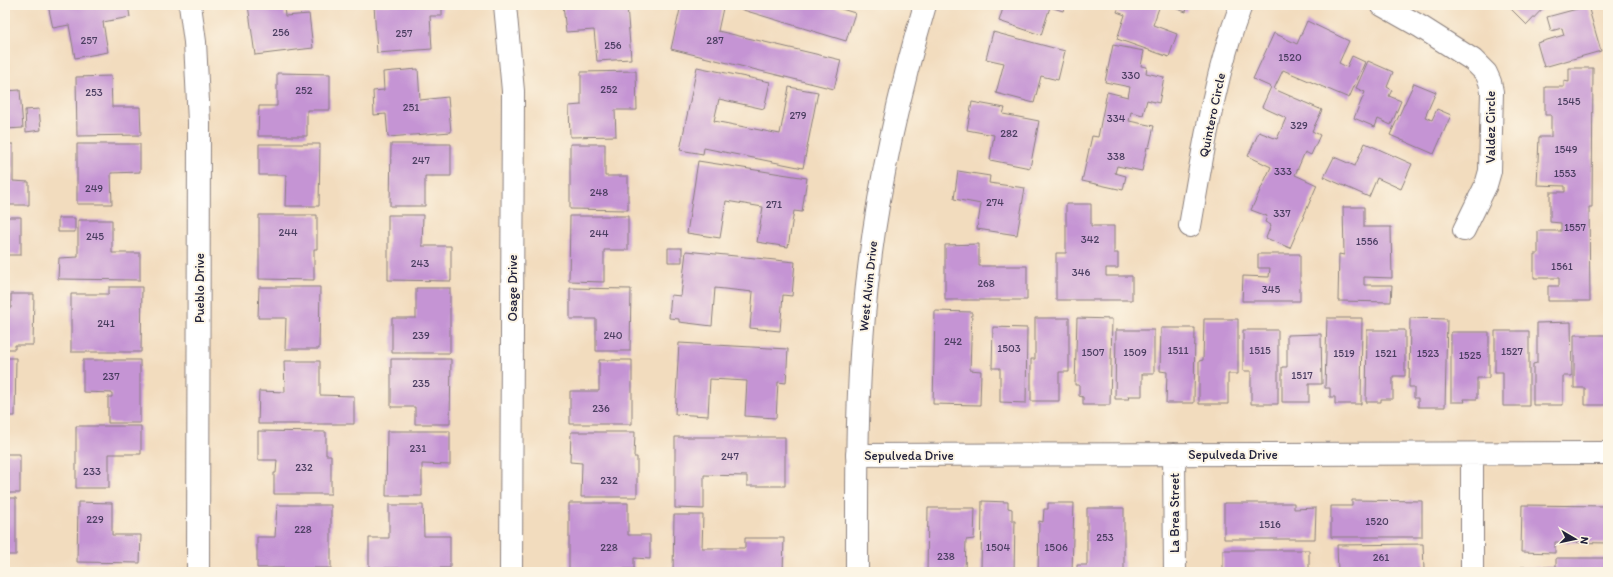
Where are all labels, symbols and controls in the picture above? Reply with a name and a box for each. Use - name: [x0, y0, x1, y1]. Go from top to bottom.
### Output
- house number: 256: [272, 26, 290, 39]
- house number: 257: [395, 27, 413, 40]
- house number: 257: [80, 34, 98, 47]
- house number: 287: [706, 34, 724, 47]
- house number: 256: [604, 39, 622, 52]
- house number: 1520: [1278, 51, 1302, 64]
- house number: 330: [1122, 69, 1141, 82]
- street label: Quintero Circle: [1196, 71, 1228, 159]
- house number: 252: [600, 83, 618, 96]
- house number: 252: [295, 84, 313, 97]
- house number: 253: [85, 86, 103, 99]
- street label: Valdez Circle: [1483, 91, 1498, 163]
- house number: 1545: [1557, 95, 1581, 108]
- house number: 251: [403, 101, 419, 114]
- house number: 279: [790, 109, 807, 122]
- house number: 334: [1107, 112, 1126, 125]
- house number: 329: [1290, 119, 1308, 132]
- house number: 282: [1000, 127, 1018, 140]
- house number: 1549: [1554, 143, 1578, 156]
- house number: 338: [1107, 150, 1125, 163]
- house number: 247: [412, 154, 430, 167]
- house number: 333: [1274, 165, 1292, 178]
- house number: 1553: [1554, 167, 1576, 180]
- house number: 249: [85, 182, 103, 195]
- house number: 248: [590, 186, 608, 199]
- house number: 274: [986, 196, 1004, 209]
- house number: 271: [766, 198, 782, 211]
- house number: 337: [1273, 207, 1291, 220]
- house number: 1557: [1564, 221, 1587, 234]
- house number: 244: [278, 226, 298, 239]
- house number: 244: [589, 227, 609, 240]
- house number: 245: [86, 230, 104, 243]
- house number: 342: [1081, 233, 1099, 246]
- house number: 1556: [1356, 235, 1378, 248]
- street label: West Alvin Drive: [856, 240, 880, 332]
- street label: Pueblo Drive: [192, 253, 207, 323]
- street label: Osage Drive: [505, 255, 520, 321]
- house number: 243: [411, 257, 429, 270]
- house number: 1561: [1551, 260, 1573, 273]
- house number: 346: [1072, 266, 1090, 279]
- house number: 268: [977, 277, 995, 290]
- house number: 345: [1262, 283, 1280, 296]
- house number: 241: [97, 317, 115, 330]
- house number: 239: [412, 329, 430, 342]
- house number: 240: [603, 329, 623, 342]
- house number: 242: [944, 335, 962, 348]
- house number: 1503: [997, 342, 1021, 355]
- house number: 1511: [1167, 344, 1189, 357]
- house number: 1515: [1249, 344, 1271, 357]
- house number: 1527: [1501, 345, 1524, 358]
- house number: 1507: [1081, 346, 1105, 359]
- house number: 1509: [1123, 346, 1147, 359]
- house number: 1519: [1333, 347, 1355, 360]
- house number: 1521: [1375, 347, 1397, 360]
- house number: 1523: [1417, 347, 1439, 360]
- house number: 1525: [1459, 349, 1481, 362]
- house number: 1517: [1291, 369, 1313, 382]
- house number: 237: [102, 370, 120, 383]
- house number: 235: [412, 377, 430, 390]
- house number: 236: [592, 402, 610, 415]
- house number: 231: [410, 442, 426, 455]
- street label: Sepulveda Drive: [1188, 447, 1278, 462]
- street label: Sepulveda Drive: [864, 448, 954, 463]
- house number: 247: [721, 450, 739, 463]
- house number: 232: [295, 461, 313, 474]
- house number: 233: [83, 465, 101, 478]
- street label: La Brea Street: [1167, 473, 1182, 553]
- house number: 232: [600, 474, 618, 487]
- house number: 229: [86, 513, 104, 526]
- house number: 1520: [1365, 515, 1389, 528]
- house number: 1516: [1259, 518, 1281, 531]
- north arrow: [1555, 519, 1595, 559]
- house number: 228: [294, 523, 312, 536]
- house number: 253: [1096, 531, 1114, 544]
- text: N: [1577, 536, 1591, 545]
- house number: 228: [600, 541, 618, 554]
- house number: 1504: [986, 541, 1011, 554]
- house number: 1506: [1044, 541, 1068, 554]
- house number: 238: [937, 550, 955, 563]
- house number: 261: [1373, 551, 1389, 564]

